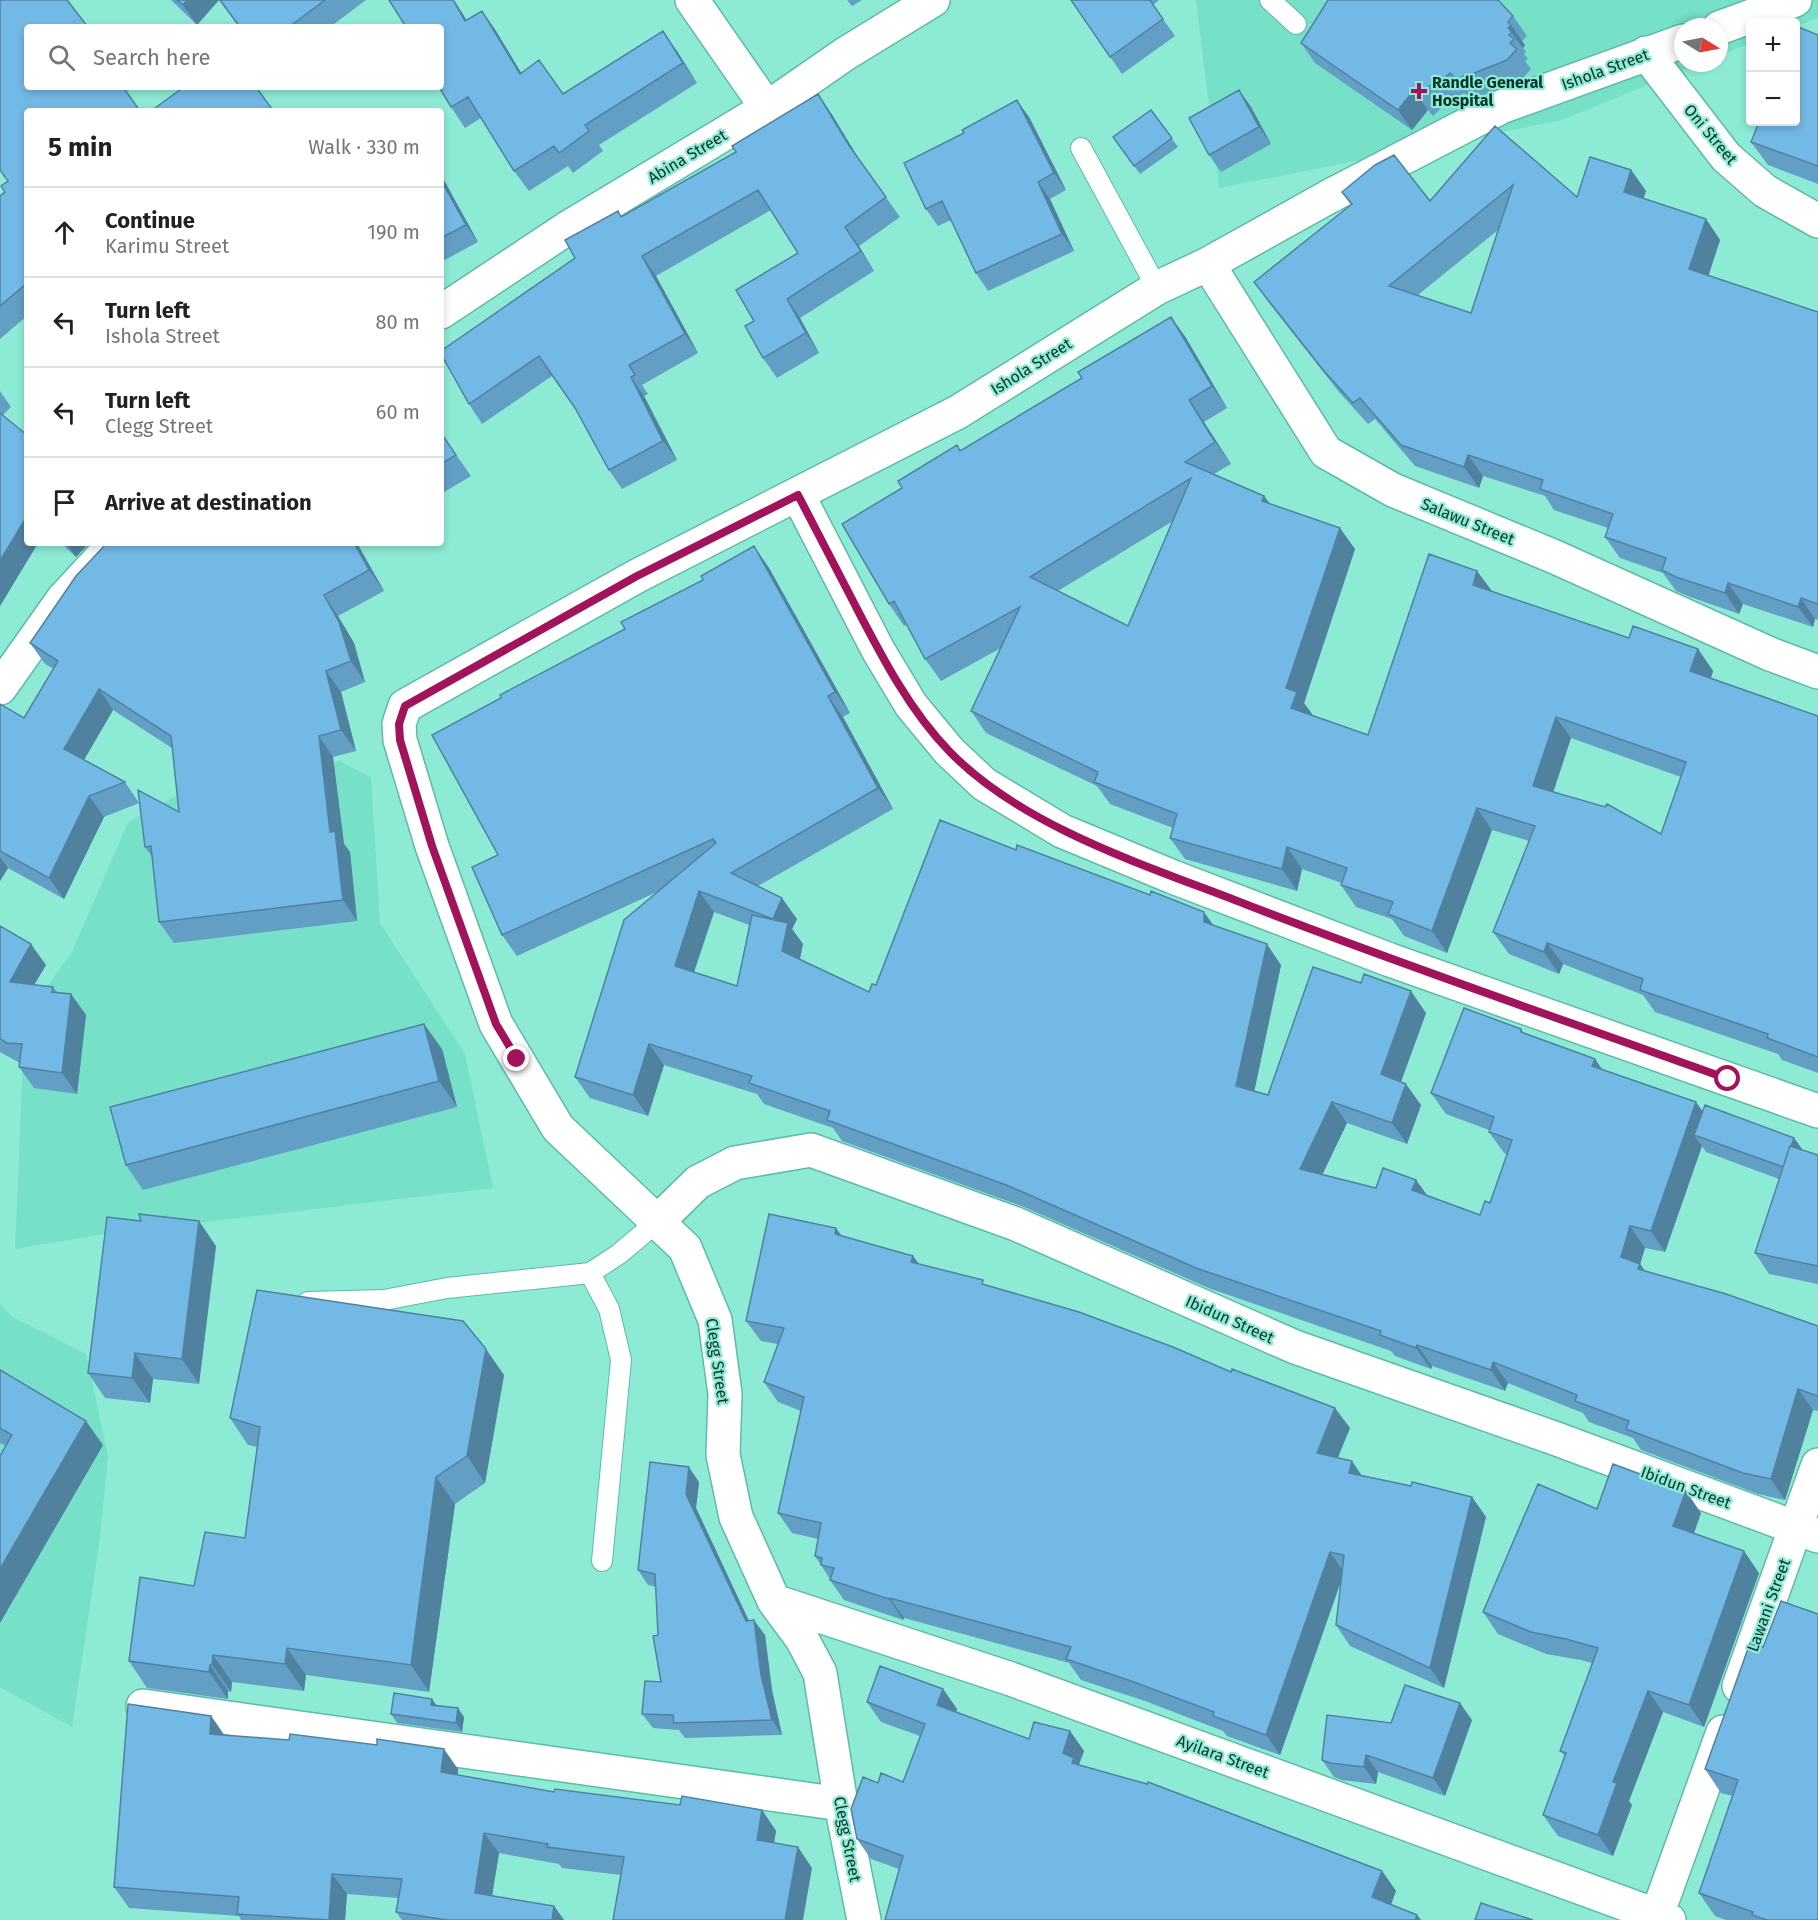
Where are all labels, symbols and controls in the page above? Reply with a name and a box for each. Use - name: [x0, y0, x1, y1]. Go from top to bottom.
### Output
- north arrow: [1674, 18, 1728, 72]
- map controls: [1746, 18, 1800, 126]
- button: +: [1746, 18, 1800, 72]
- search box: [24, 24, 444, 90]
- icon: search: [45, 41, 78, 74]
- text: Search here: [93, 44, 211, 71]
- street label: Ishola Street: [1559, 45, 1652, 94]
- button: −: [1746, 72, 1800, 126]
- place label: Randle General Hospital: [1432, 73, 1543, 110]
- marker: Randle General Hospital: [1410, 82, 1428, 100]
- street label: Oni Street: [1680, 100, 1741, 168]
- street label: Abina Street: [644, 125, 730, 187]
- text: 5 min: [48, 132, 112, 163]
- text: Walk · 330 m: [308, 135, 420, 159]
- text: Continue: [105, 207, 195, 234]
- icon: ahead: [48, 216, 81, 249]
- text: 190 m: [367, 220, 420, 244]
- text: Karimu Street: [105, 234, 229, 258]
- text: Turn left: [105, 297, 190, 324]
- icon: left: [48, 306, 81, 339]
- text: 80 m: [375, 310, 420, 334]
- text: Ishola Street: [105, 324, 220, 348]
- street label: Ishola Street: [987, 334, 1075, 399]
- text: Turn left: [105, 387, 190, 414]
- icon: left: [48, 396, 81, 429]
- text: 60 m: [376, 400, 420, 424]
- text: Clegg Street: [105, 414, 213, 438]
- icon: arrive: [48, 486, 81, 519]
- text: Arrive at destination: [105, 489, 312, 516]
- street label: Salawu Street: [1418, 494, 1517, 549]
- route end: [503, 1045, 529, 1071]
- route start: [1714, 1065, 1740, 1091]
- street label: Ibidun Street: [1183, 1292, 1277, 1347]
- street label: Clegg Street: [702, 1317, 733, 1405]
- street label: Ibidun Street: [1638, 1462, 1734, 1513]
- street label: Lawani Street: [1743, 1556, 1794, 1654]
- street label: Ayilara Street: [1174, 1731, 1272, 1782]
- street label: Clegg Street: [830, 1795, 865, 1884]

